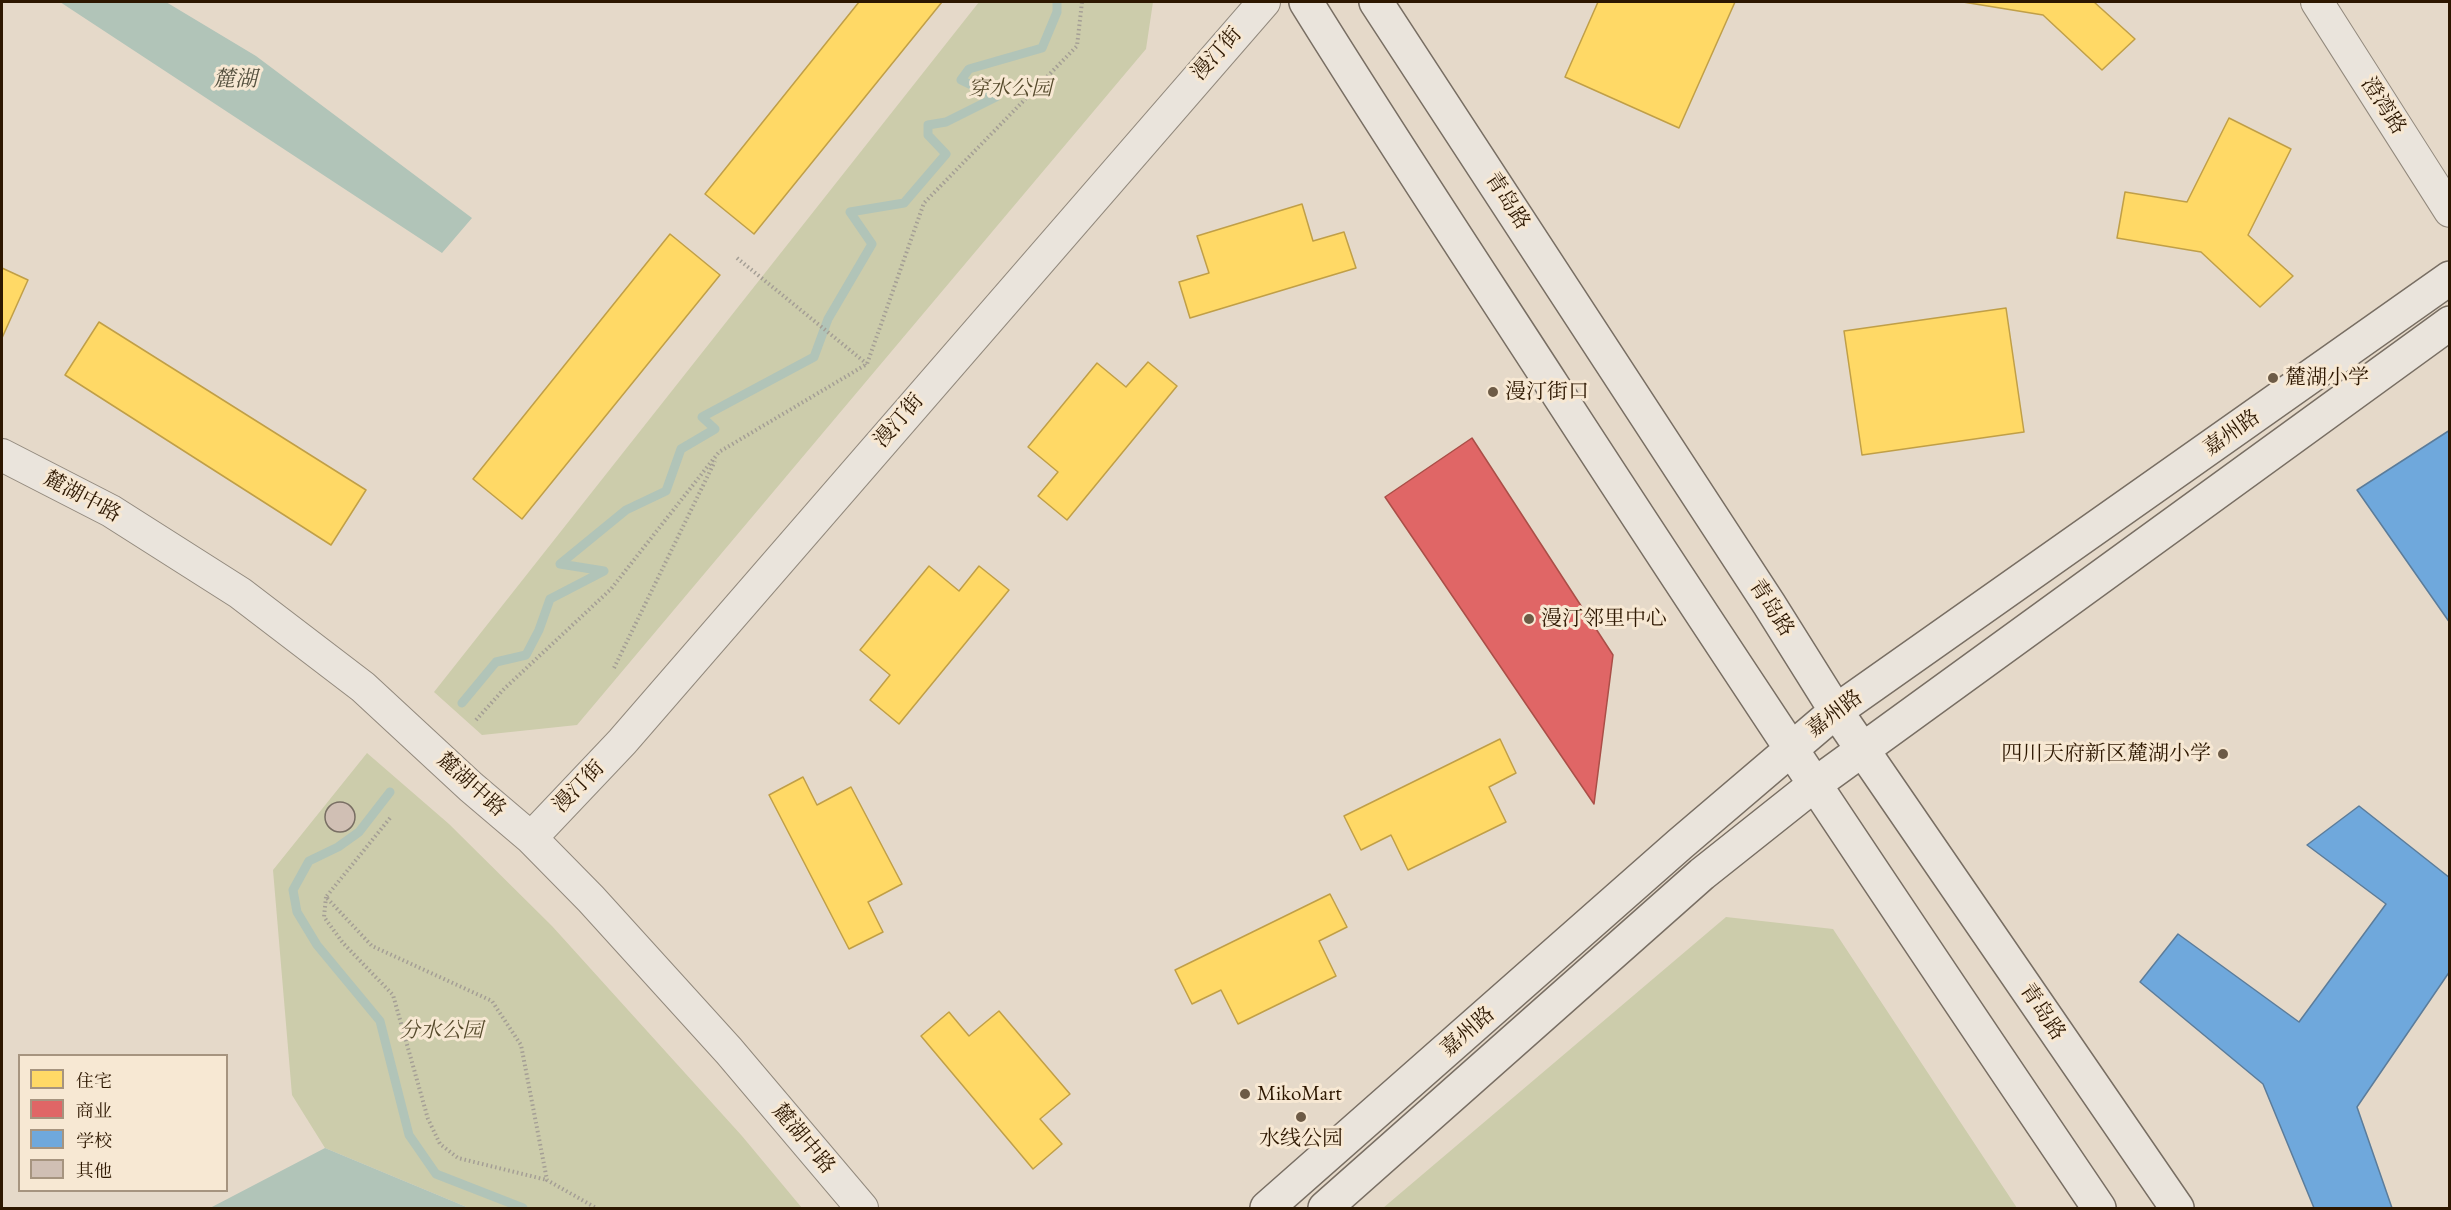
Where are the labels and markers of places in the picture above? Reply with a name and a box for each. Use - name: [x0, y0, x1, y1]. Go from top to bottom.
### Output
- place label: 麓湖小学: [2285, 365, 2369, 391]
- marker: 麓湖小学: [2266, 371, 2280, 385]
- place label: 漫汀街口: [1505, 379, 1589, 405]
- marker: 漫汀街口: [1486, 385, 1500, 399]
- place label: 漫汀邻里中心: [1541, 606, 1667, 632]
- marker: 漫汀邻里中心: [1522, 612, 1536, 626]
- place label: 四川天府新区麓湖小学: [2001, 741, 2211, 767]
- marker: 四川天府新区麓湖小学: [2216, 747, 2230, 761]
- place label: MikoMart: [1257, 1081, 1342, 1107]
- marker: MikoMart: [1238, 1087, 1252, 1101]
- marker: 水线公园: [1294, 1110, 1308, 1124]
- place label: 水线公园: [1259, 1126, 1343, 1152]

